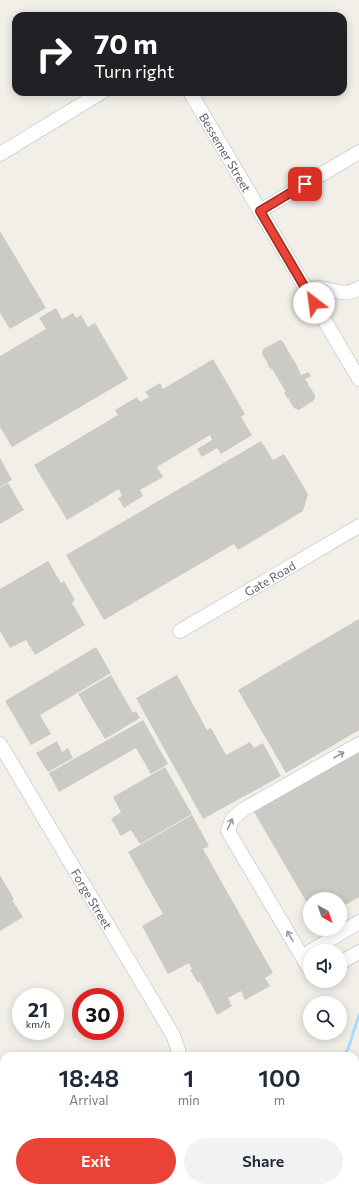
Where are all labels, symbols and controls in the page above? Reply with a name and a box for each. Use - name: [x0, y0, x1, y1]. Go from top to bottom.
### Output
- text: 70 m: [94, 26, 158, 60]
- icon: right: [28, 28, 80, 80]
- text: Turn right: [94, 60, 174, 82]
- street label: Bessemer Street: [197, 110, 254, 194]
- pin: [288, 167, 322, 201]
- icon: arrive: [294, 173, 316, 195]
- position arrow: [293, 282, 335, 324]
- street label: Gate Road: [242, 558, 298, 599]
- one-way arrow: [333, 751, 345, 759]
- one-way arrow: [227, 818, 235, 830]
- street label: Forge Street: [69, 866, 115, 931]
- north arrow: [303, 892, 347, 936]
- map controls: [303, 892, 347, 1040]
- one-way arrow: [286, 930, 294, 942]
- button: sound: [303, 944, 347, 988]
- speed limit sign: 30: [72, 988, 124, 1040]
- button: search: [303, 996, 347, 1040]
- text: 21: [28, 997, 48, 1021]
- text: km/h: [26, 1018, 50, 1030]
- text: 18:48: [58, 1063, 119, 1092]
- text: 1: [183, 1063, 194, 1092]
- text: 100: [258, 1063, 301, 1092]
- text: Arrival: [69, 1092, 109, 1108]
- text: min: [178, 1092, 200, 1108]
- text: m: [274, 1092, 285, 1108]
- button: Exit: [16, 1138, 176, 1184]
- button: Share: [184, 1138, 343, 1184]

